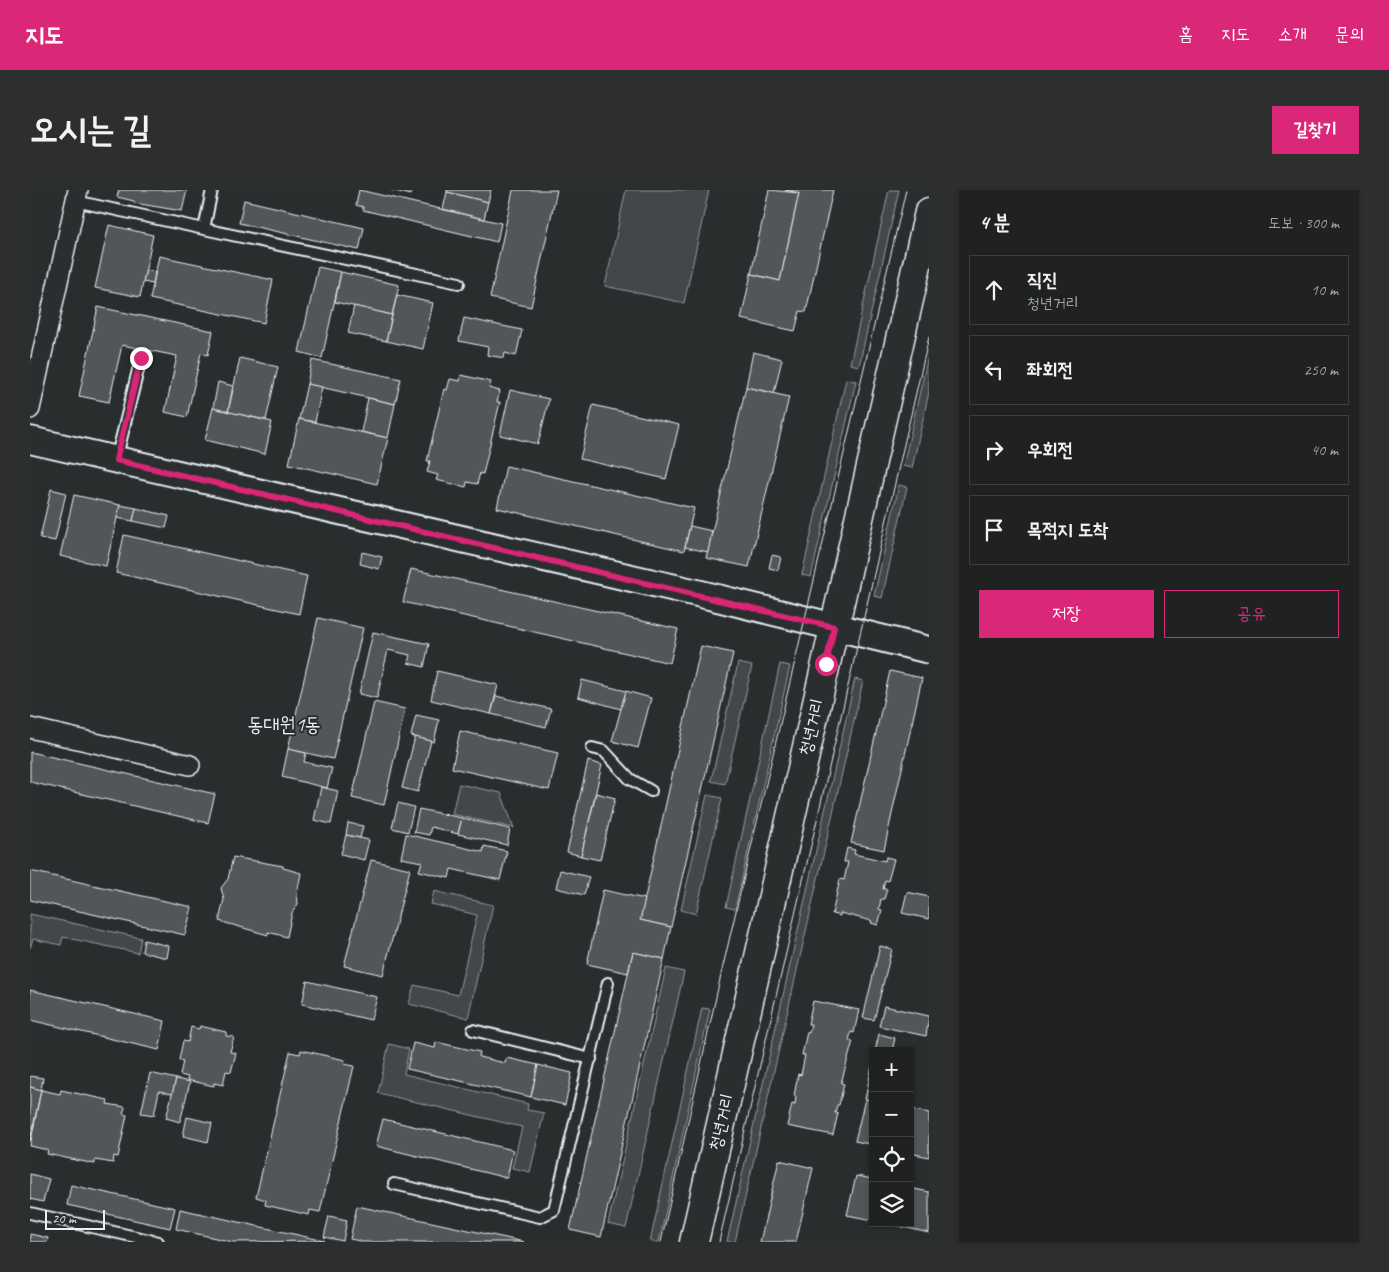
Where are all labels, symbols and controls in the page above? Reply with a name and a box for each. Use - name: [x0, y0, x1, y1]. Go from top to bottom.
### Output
- text: 지도: [25, 20, 64, 50]
- text: 홈: [1179, 23, 1193, 45]
- text: 지도: [1221, 23, 1250, 45]
- text: 소개: [1278, 23, 1307, 45]
- text: 문의: [1335, 23, 1364, 45]
- button: 길찾기: [1272, 106, 1359, 154]
- text: 오시는 길: [30, 107, 151, 152]
- text: 4 분: [979, 209, 1010, 235]
- text: 도보 · 300 m: [1268, 213, 1339, 233]
- text: 직진: [1027, 268, 1058, 292]
- icon: ahead: [980, 276, 1008, 304]
- text: 10 m: [1311, 280, 1338, 300]
- text: 청년거리: [1027, 293, 1079, 313]
- route end: [130, 347, 153, 370]
- icon: left: [980, 356, 1008, 384]
- text: 좌회전: [1027, 358, 1073, 382]
- text: 250 m: [1304, 360, 1338, 380]
- icon: right: [980, 436, 1008, 464]
- text: 우회전: [1027, 438, 1073, 462]
- text: 40 m: [1311, 440, 1338, 460]
- icon: arrive: [980, 516, 1008, 544]
- text: 목적지 도착: [1027, 518, 1108, 542]
- button: 저장: [979, 590, 1154, 638]
- button: 공유: [1164, 590, 1339, 638]
- route start: [815, 653, 838, 676]
- street label: 청년거리: [794, 696, 828, 758]
- district label: 동대원1동: [247, 712, 321, 737]
- map controls: [869, 1047, 914, 1227]
- button: +: [869, 1047, 914, 1092]
- street label: 청년거리: [704, 1091, 738, 1153]
- button: −: [869, 1092, 914, 1137]
- button: locate: [869, 1137, 914, 1182]
- button: layers: [869, 1182, 914, 1227]
- scale bar: [45, 1207, 105, 1230]
- text: 20 m: [52, 1210, 76, 1227]

